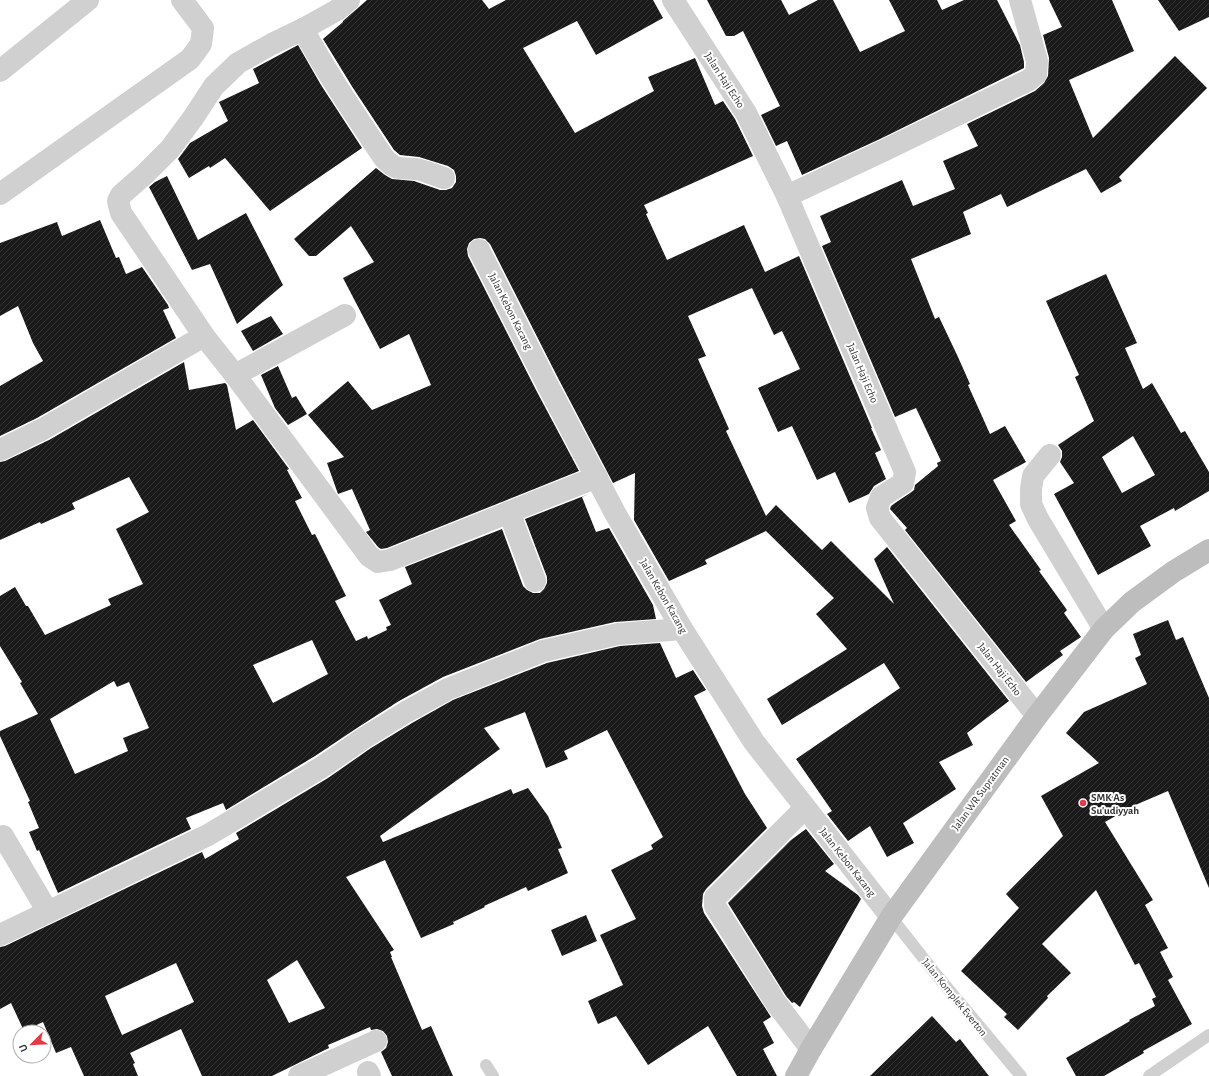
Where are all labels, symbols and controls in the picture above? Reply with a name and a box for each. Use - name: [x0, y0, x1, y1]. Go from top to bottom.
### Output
- street label: Jalan Haji Echo: [703, 51, 747, 110]
- street label: Jalan Kebon Kacang: [487, 271, 535, 352]
- street label: Jalan Haji Echo: [845, 342, 880, 405]
- street label: Jalan Kebon Kacang: [638, 557, 690, 636]
- street label: Jalan Haji Echo: [976, 641, 1024, 698]
- street label: Jalan WR Supratman: [950, 754, 1011, 833]
- place label: SMK As Su'udiyyah: [1091, 792, 1139, 816]
- marker: SMK As Su'udiyyah: [1078, 798, 1088, 808]
- street label: Jalan Kebon Kacang: [817, 826, 878, 899]
- street label: Jalan Komplek Everton: [920, 957, 989, 1038]
- north arrow: [12, 1024, 52, 1064]
- text: U: [17, 1042, 30, 1053]

